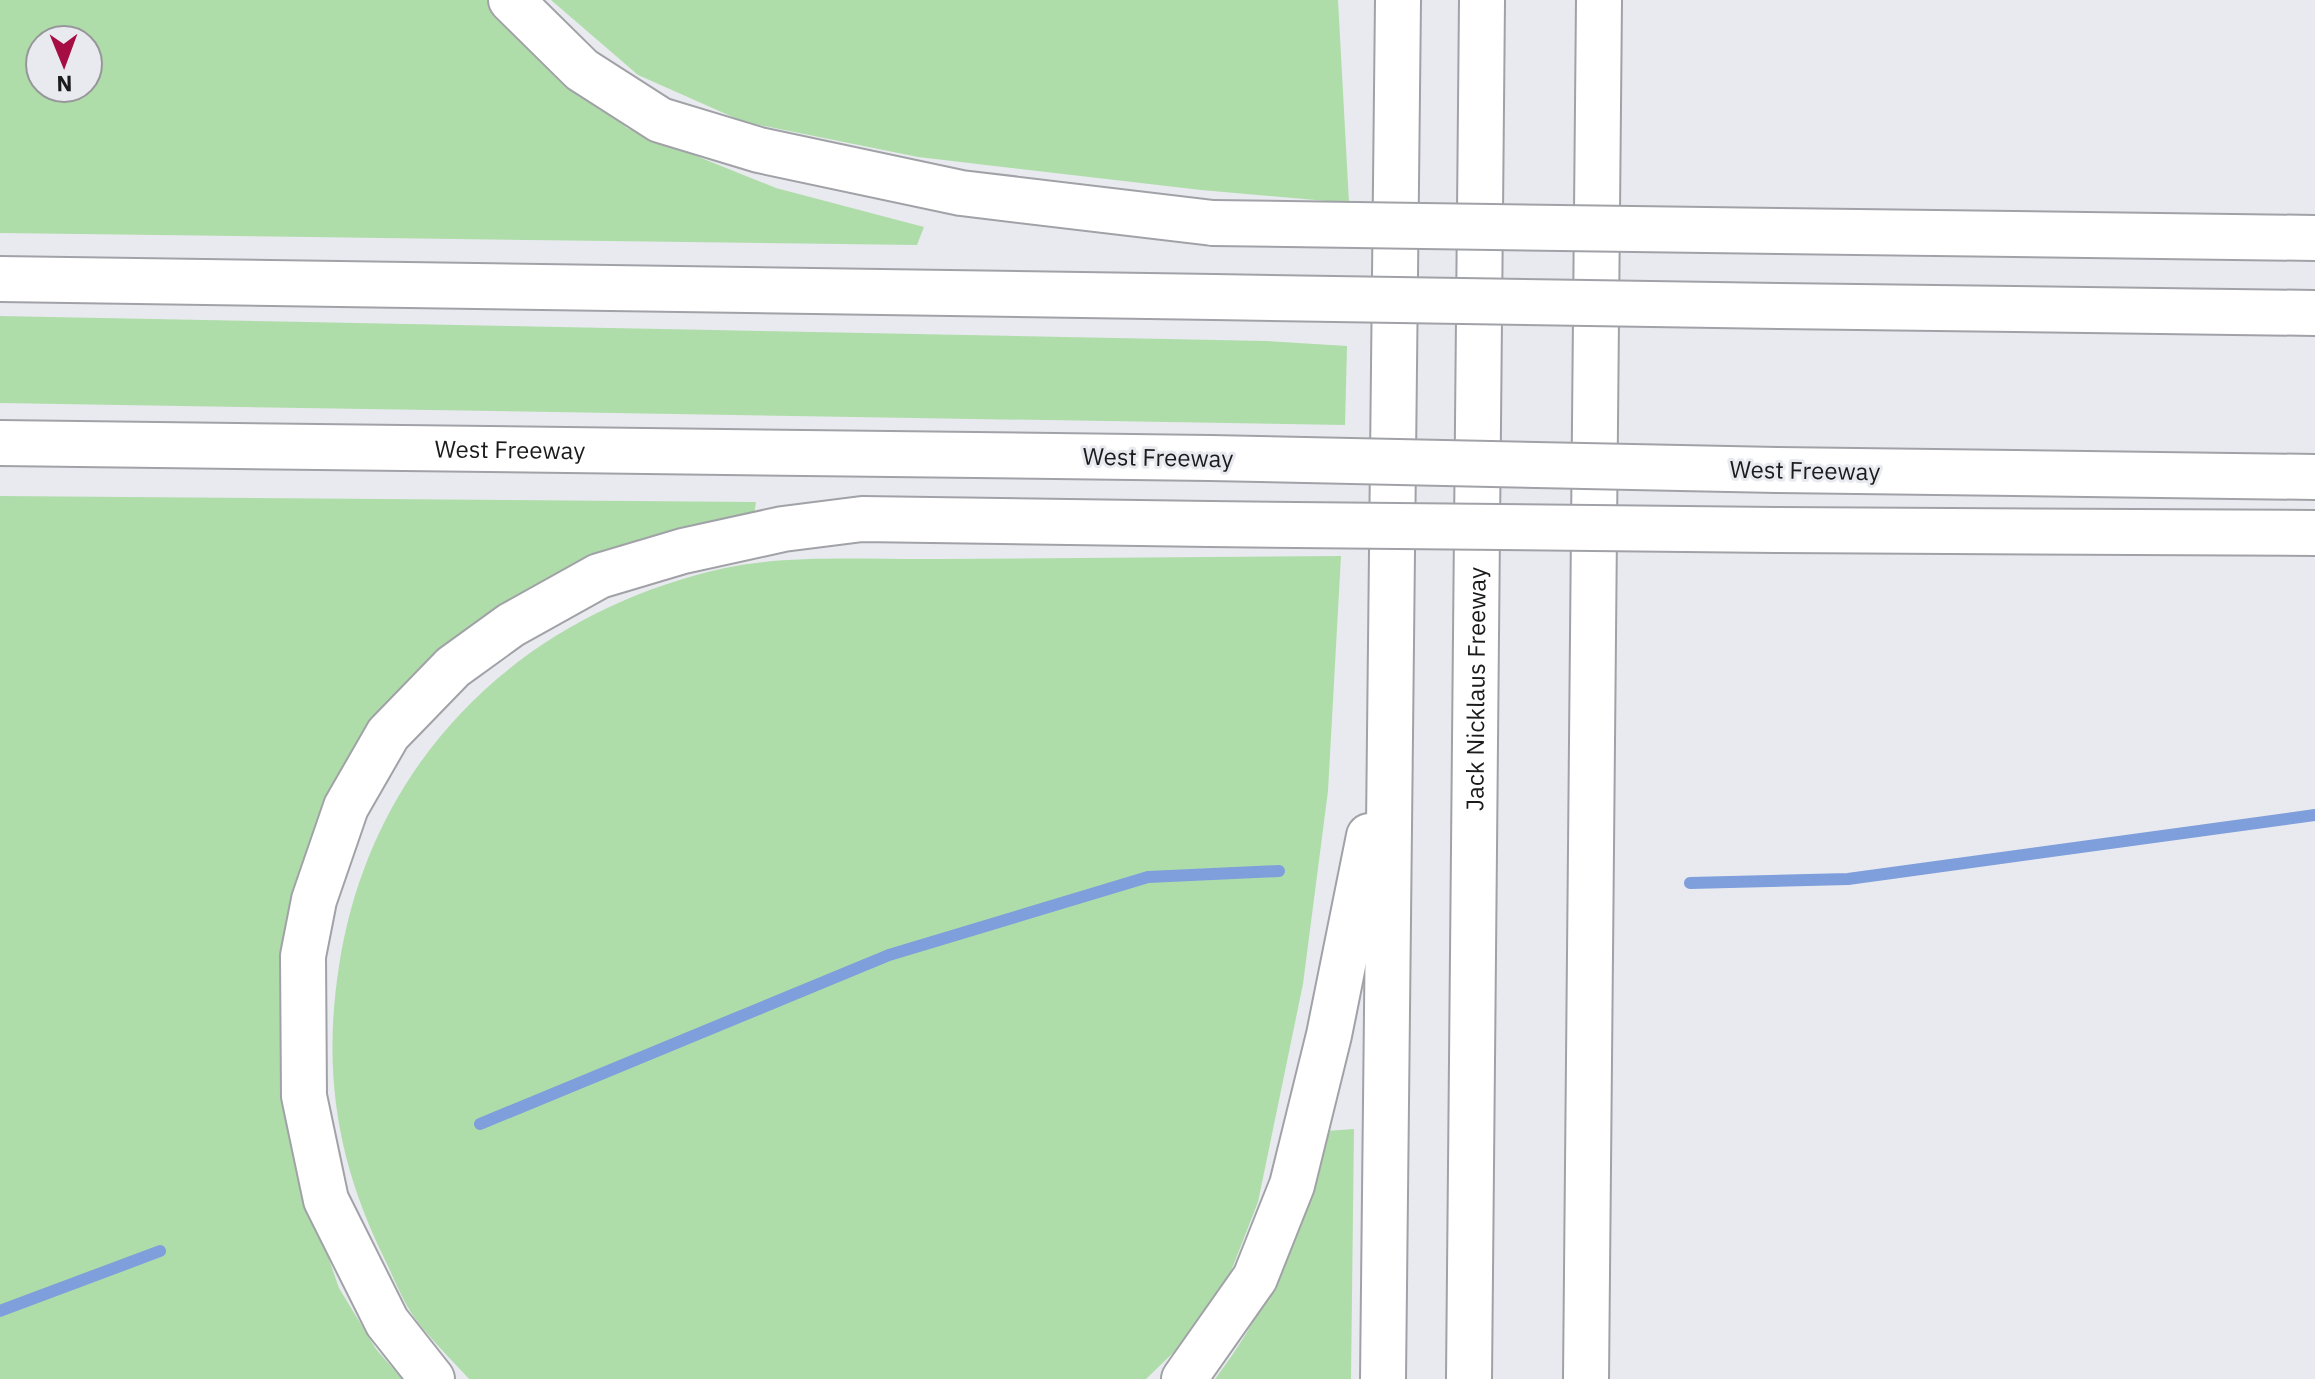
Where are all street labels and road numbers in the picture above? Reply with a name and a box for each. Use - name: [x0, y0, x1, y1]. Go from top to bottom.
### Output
- street label: West Freeway: [434, 432, 585, 466]
- street label: West Freeway: [1082, 440, 1234, 474]
- street label: West Freeway: [1729, 453, 1881, 487]
- street label: Jack Nicklaus Freeway: [1458, 567, 1493, 811]

